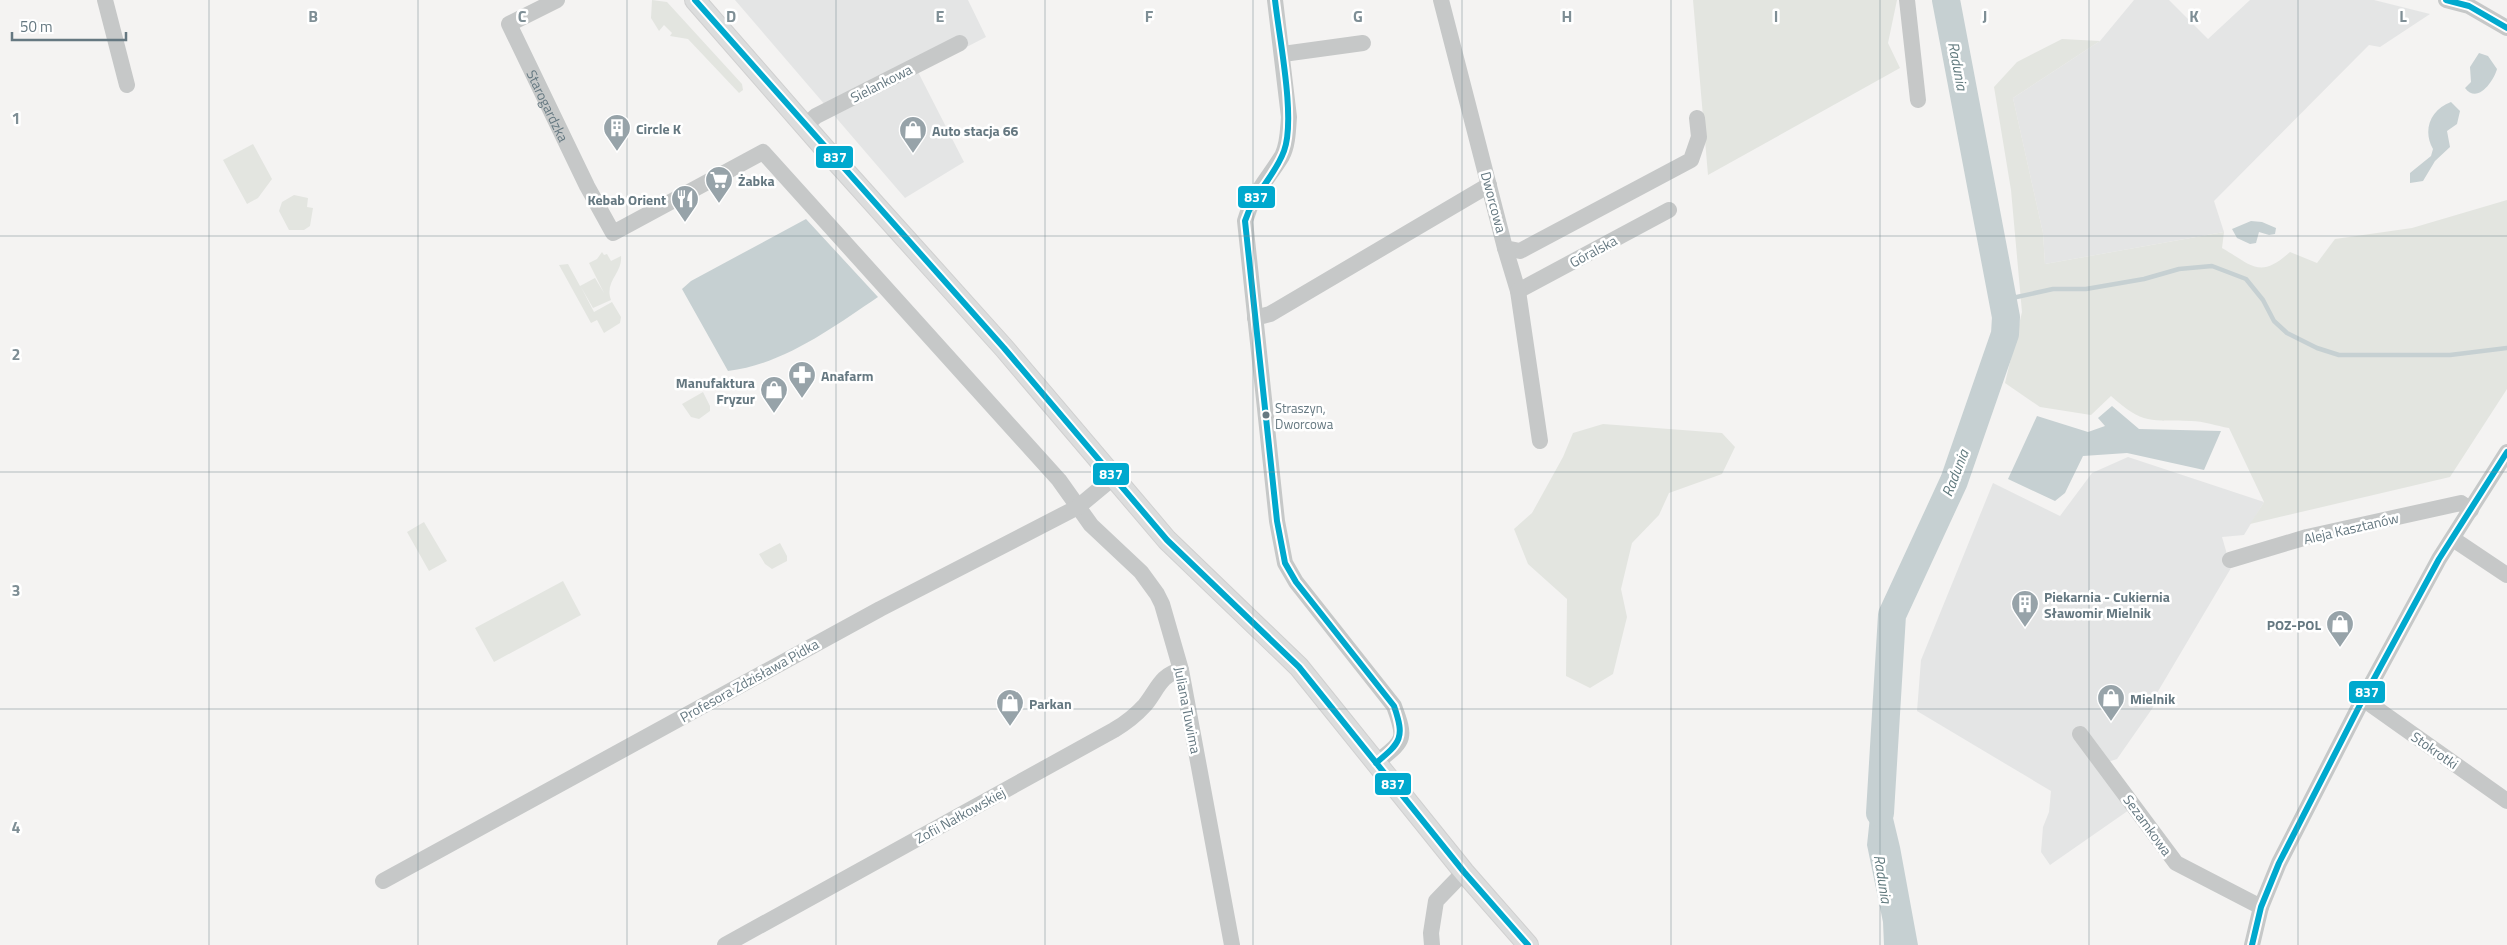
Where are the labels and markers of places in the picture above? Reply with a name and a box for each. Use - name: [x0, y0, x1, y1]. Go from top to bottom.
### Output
- building icon: Circle K: [602, 113, 632, 152]
- shop icon: Auto stacja 66: [898, 115, 928, 154]
- place label: Circle K: [636, 118, 682, 139]
- place label: Auto stacja 66: [932, 120, 1019, 141]
- supermarket icon: Żabka: [704, 165, 734, 204]
- place label: Żabka: [738, 170, 775, 191]
- restaurant icon: Kebab Orient: [670, 184, 700, 223]
- place label: Kebab Orient: [587, 189, 666, 210]
- pharmacy icon: Anafarm: [787, 360, 817, 399]
- place label: Anafarm: [821, 365, 873, 386]
- place label: Manufaktura Fryzur: [676, 372, 755, 409]
- shop icon: Manufaktura Fryzur: [759, 375, 789, 414]
- place label: Straszyn, Dworcowa: [1275, 398, 1334, 434]
- marker: Straszyn, Dworcowa: [1261, 410, 1271, 420]
- place label: Piekarnia - Cukiernia Sławomir Mielnik: [2044, 586, 2170, 623]
- building icon: Piekarnia - Cukiernia Sławomir Mielnik: [2010, 589, 2040, 628]
- shop icon: POZ-POL: [2325, 609, 2355, 648]
- place label: POZ-POL: [2267, 614, 2321, 635]
- shop icon: Mielnik: [2096, 683, 2126, 722]
- shop icon: Parkan: [995, 688, 1025, 727]
- place label: Mielnik: [2130, 688, 2176, 709]
- place label: Parkan: [1029, 693, 1072, 714]

